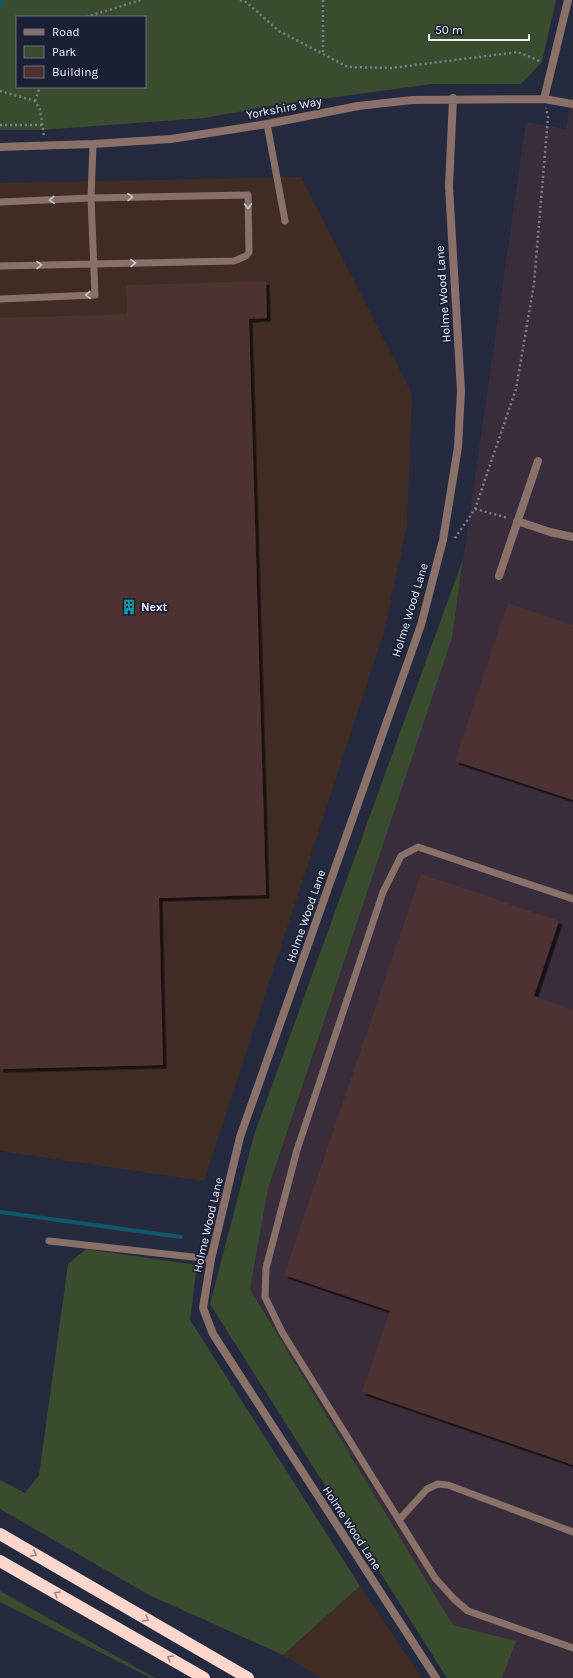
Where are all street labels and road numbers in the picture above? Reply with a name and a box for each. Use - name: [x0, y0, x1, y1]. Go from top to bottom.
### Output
- street label: Yorkshire Way: [245, 94, 323, 122]
- street label: Holme Wood Lane: [433, 245, 453, 343]
- street label: Holme Wood Lane: [389, 561, 431, 659]
- street label: Holme Wood Lane: [284, 868, 328, 964]
- street label: Holme Wood Lane: [190, 1176, 226, 1274]
- street label: Holme Wood Lane: [320, 1483, 384, 1573]

